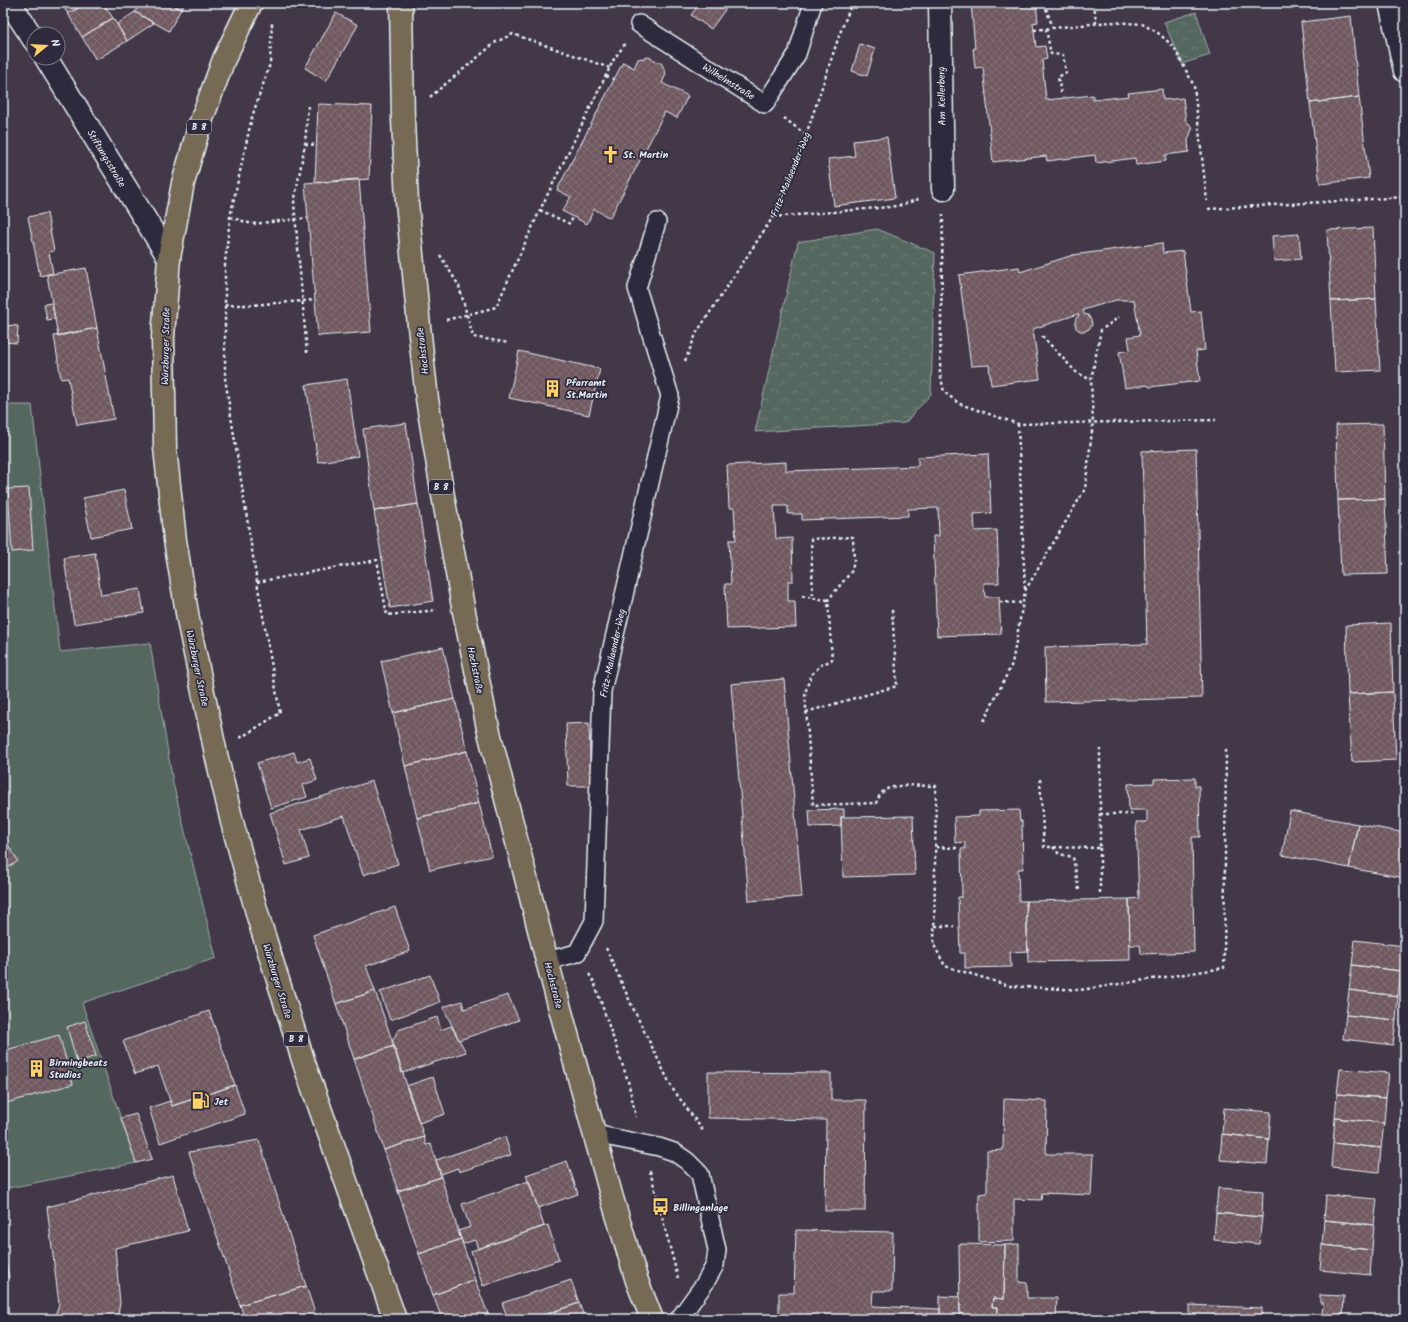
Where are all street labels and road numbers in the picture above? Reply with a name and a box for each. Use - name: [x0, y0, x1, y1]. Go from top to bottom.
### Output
- street label: Wilhelmstraße: [699, 59, 758, 105]
- street label: Am Kellerberg: [933, 66, 951, 126]
- road number: B 8: [187, 120, 211, 134]
- street label: Stiftungsstraße: [83, 127, 130, 191]
- street label: Fritz-Mailaender-Weg: [767, 129, 815, 219]
- street label: Würzburger Straße: [157, 306, 175, 385]
- street label: Hochstraße: [412, 326, 434, 375]
- road number: B 8: [429, 480, 453, 494]
- street label: Fritz-Mailaender-Weg: [596, 607, 630, 699]
- street label: Würzburger Straße: [181, 628, 213, 708]
- street label: Hochstraße: [462, 645, 488, 696]
- street label: Würzburger Straße: [258, 942, 296, 1021]
- street label: Hochstraße: [539, 960, 567, 1011]
- road number: B 8: [284, 1032, 308, 1046]

